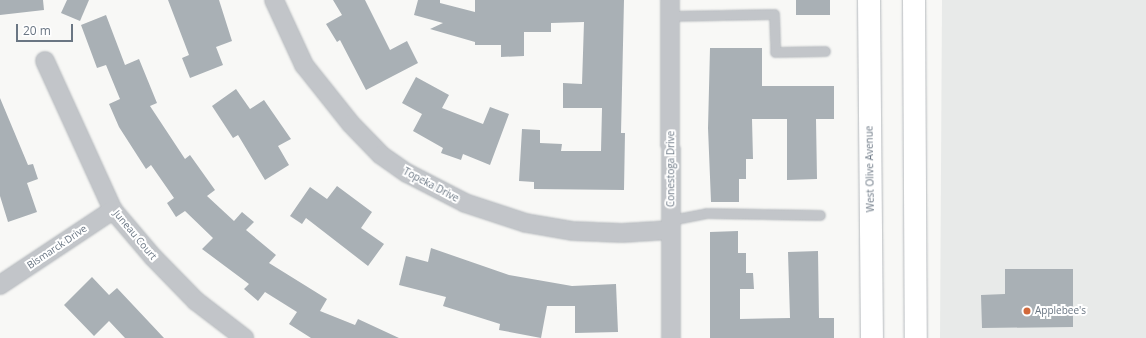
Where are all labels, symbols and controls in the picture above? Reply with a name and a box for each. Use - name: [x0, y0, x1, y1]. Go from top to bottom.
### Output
- scale bar: [18, 16, 75, 42]
- text: 20 m: [23, 22, 51, 39]
- street label: West Olive Avenue: [863, 126, 877, 212]
- street label: Conestoga Drive: [665, 131, 677, 207]
- street label: Topeka Drive: [401, 165, 461, 205]
- street label: Juneau Court: [111, 208, 159, 262]
- street label: Bismarck Drive: [25, 223, 89, 271]
- place label: Applebee's: [1035, 305, 1086, 317]
- marker: Applebee's: [1022, 306, 1032, 316]

